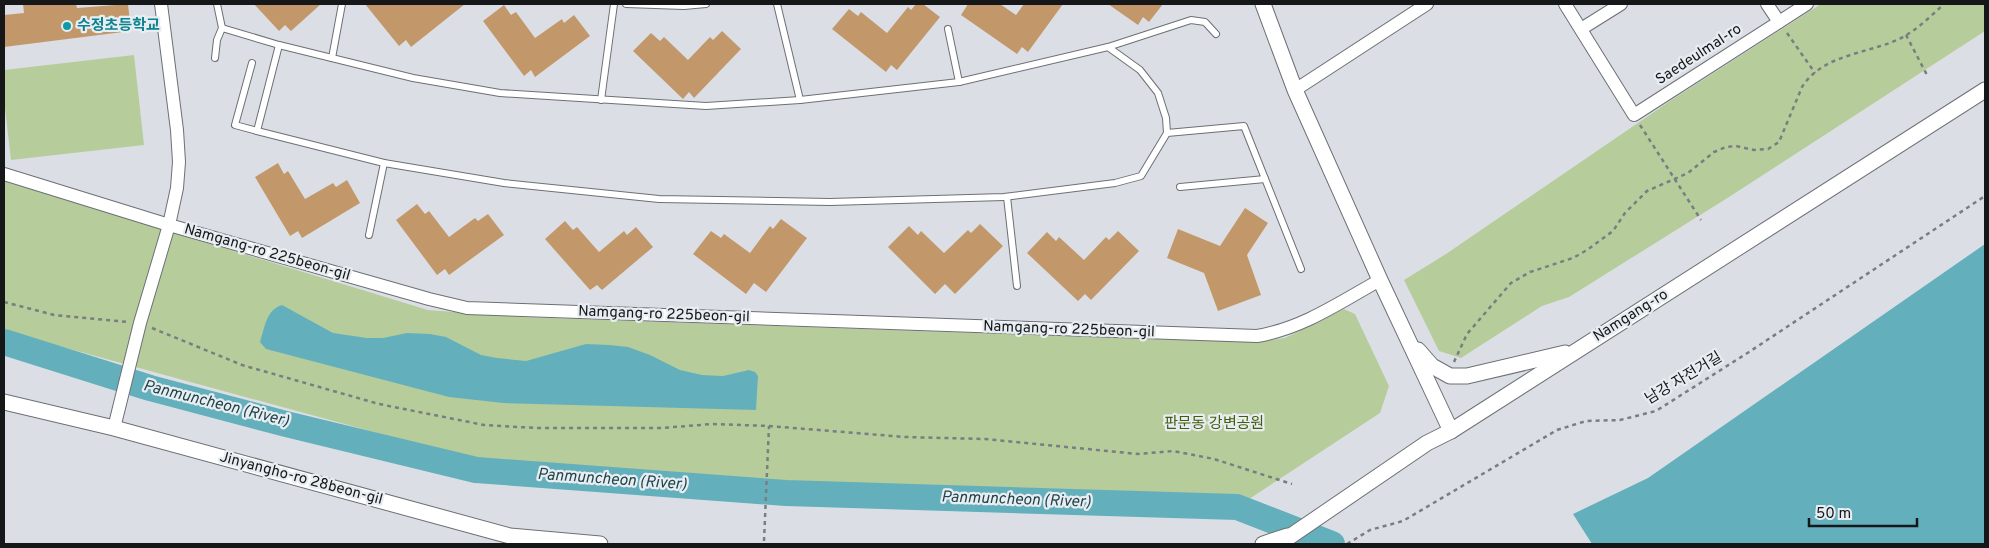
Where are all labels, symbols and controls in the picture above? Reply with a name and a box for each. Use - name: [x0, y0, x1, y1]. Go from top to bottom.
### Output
- place label: 수정초등학교: [77, 16, 160, 36]
- marker: 수정초등학교: [61, 20, 73, 32]
- street label: Saedeulmal-ro: [1652, 20, 1746, 90]
- street label: Namgang-ro 225beon-gil: [182, 220, 352, 286]
- street label: Namgang-ro: [1590, 286, 1672, 346]
- street label: Namgang-ro 225beon-gil: [578, 303, 750, 327]
- street label: Namgang-ro 225beon-gil: [983, 318, 1155, 342]
- street label: 남강 자전거길: [1642, 349, 1726, 409]
- water label: Panmuncheon (River): [141, 376, 292, 432]
- park label: 판문동 강변공원: [1164, 415, 1264, 434]
- street label: Jinyangho-ro 28beon-gil: [217, 448, 385, 510]
- water label: Panmuncheon (River): [537, 465, 688, 495]
- water label: Panmuncheon (River): [941, 487, 1092, 513]
- scale bar: [1809, 496, 1916, 528]
- text: 50 m: [1816, 505, 1851, 524]

